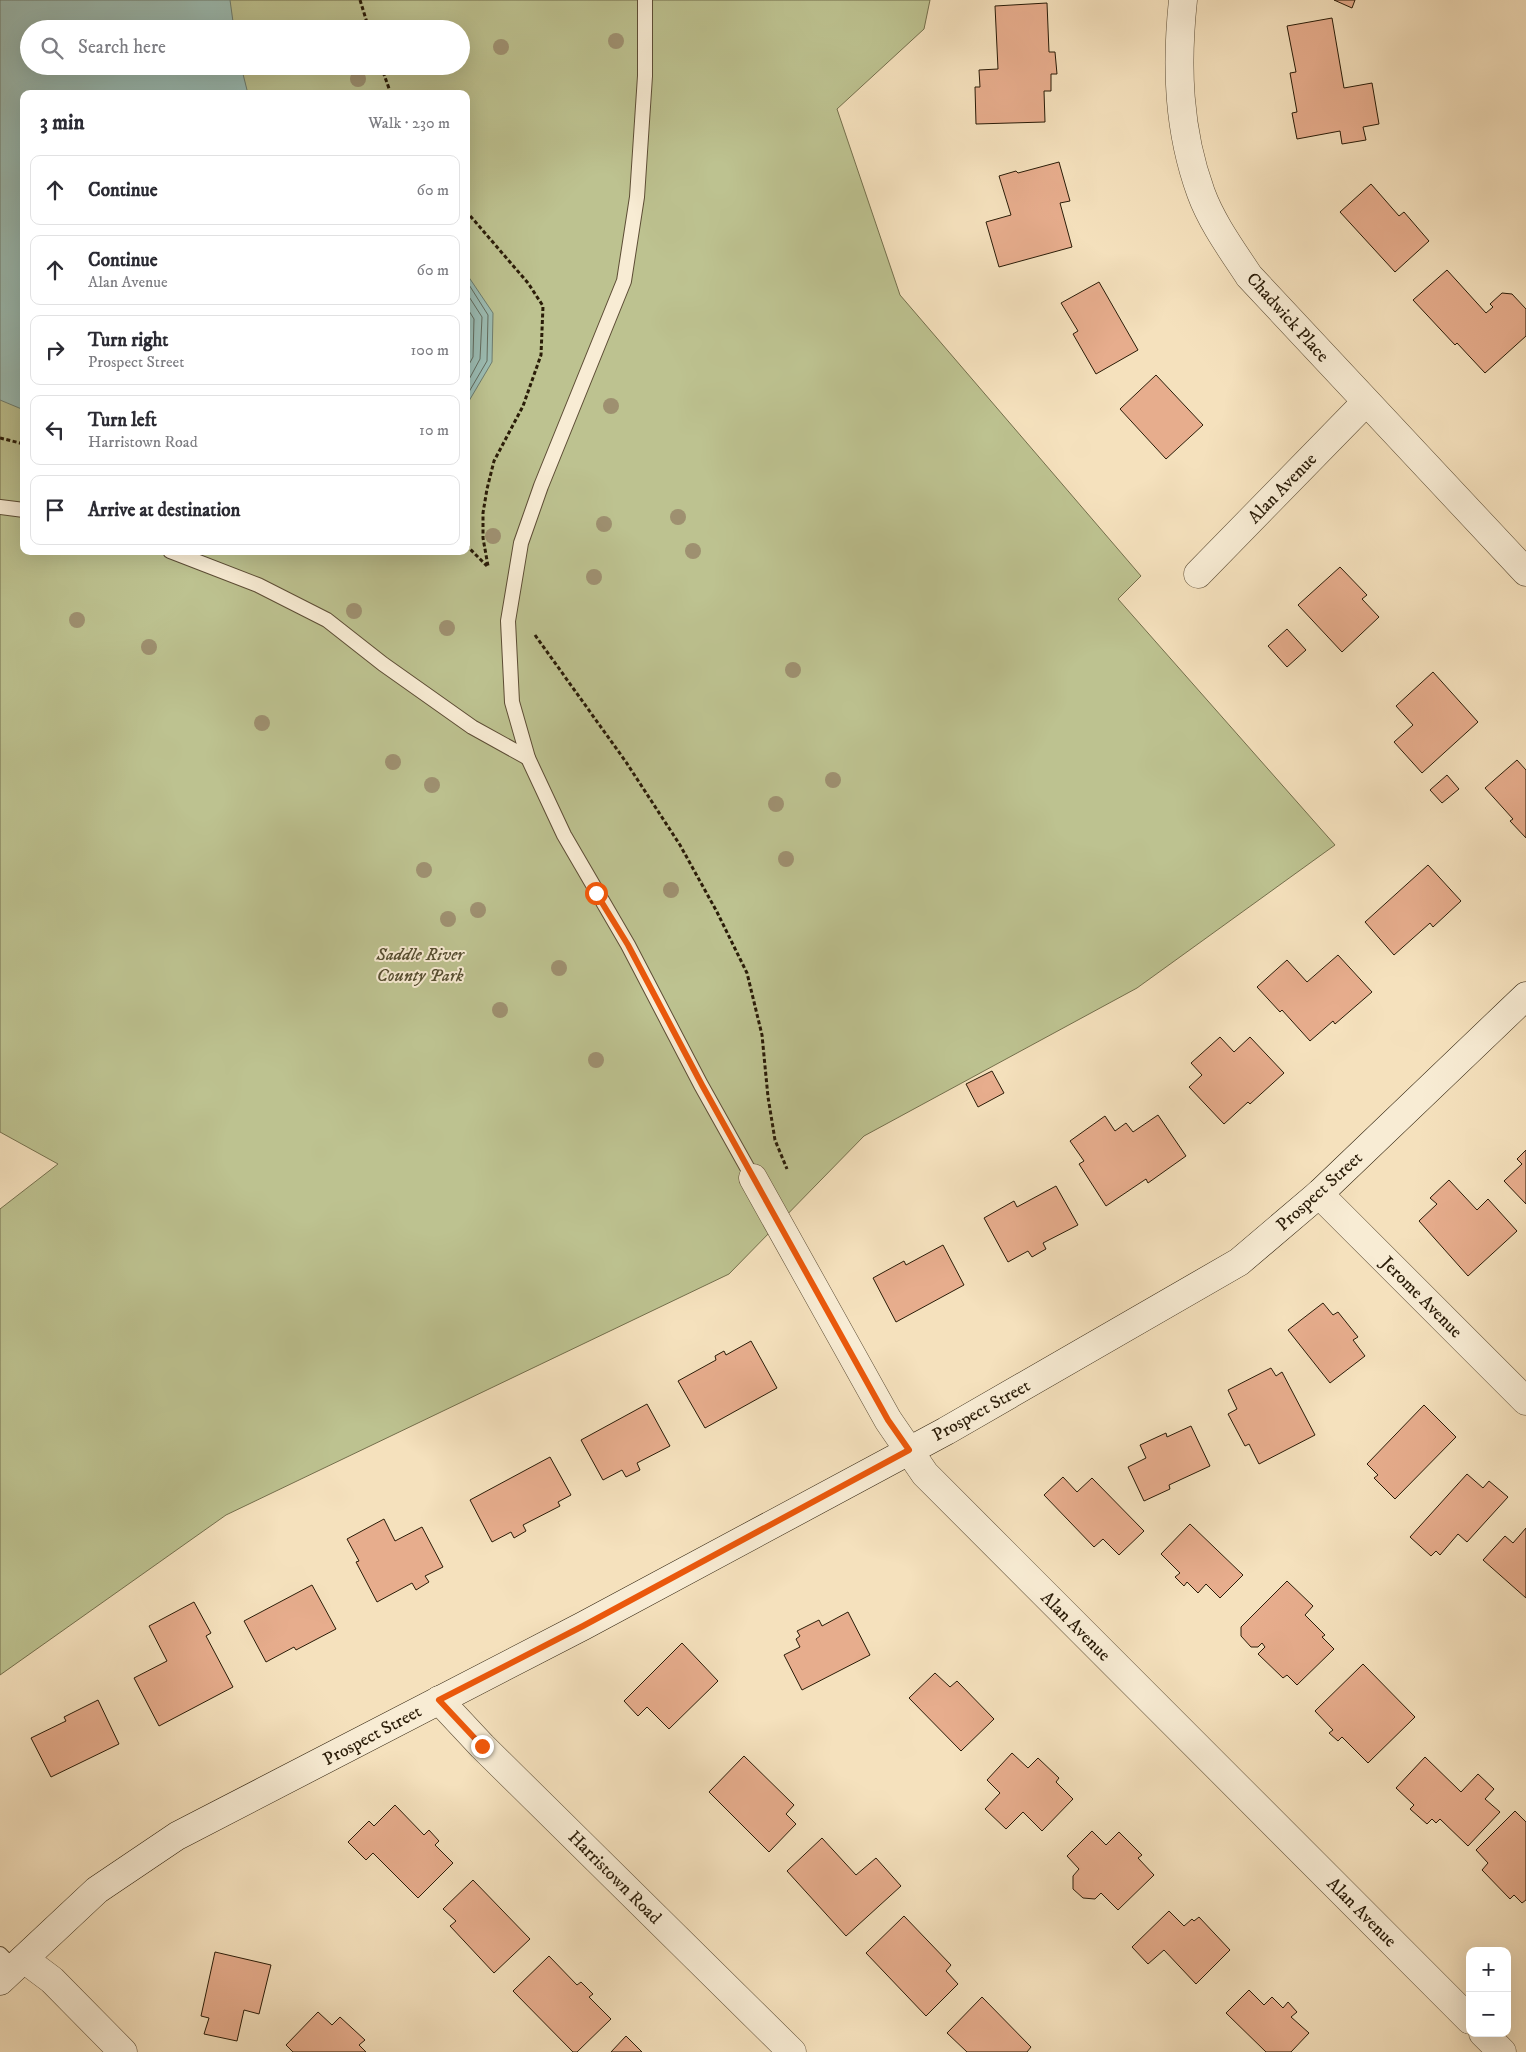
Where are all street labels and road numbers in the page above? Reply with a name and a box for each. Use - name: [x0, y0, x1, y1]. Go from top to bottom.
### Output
- street label: Chadwick Place: [1241, 268, 1333, 367]
- street label: Alan Avenue: [1244, 449, 1322, 529]
- street label: Prospect Street: [1272, 1147, 1367, 1236]
- street label: Jerome Avenue: [1374, 1251, 1467, 1343]
- street label: Prospect Street: [929, 1375, 1034, 1447]
- street label: Alan Avenue: [1036, 1587, 1115, 1666]
- street label: Prospect Street: [319, 1701, 426, 1771]
- street label: Harristown Road: [563, 1826, 666, 1929]
- street label: Alan Avenue: [1322, 1873, 1401, 1952]

